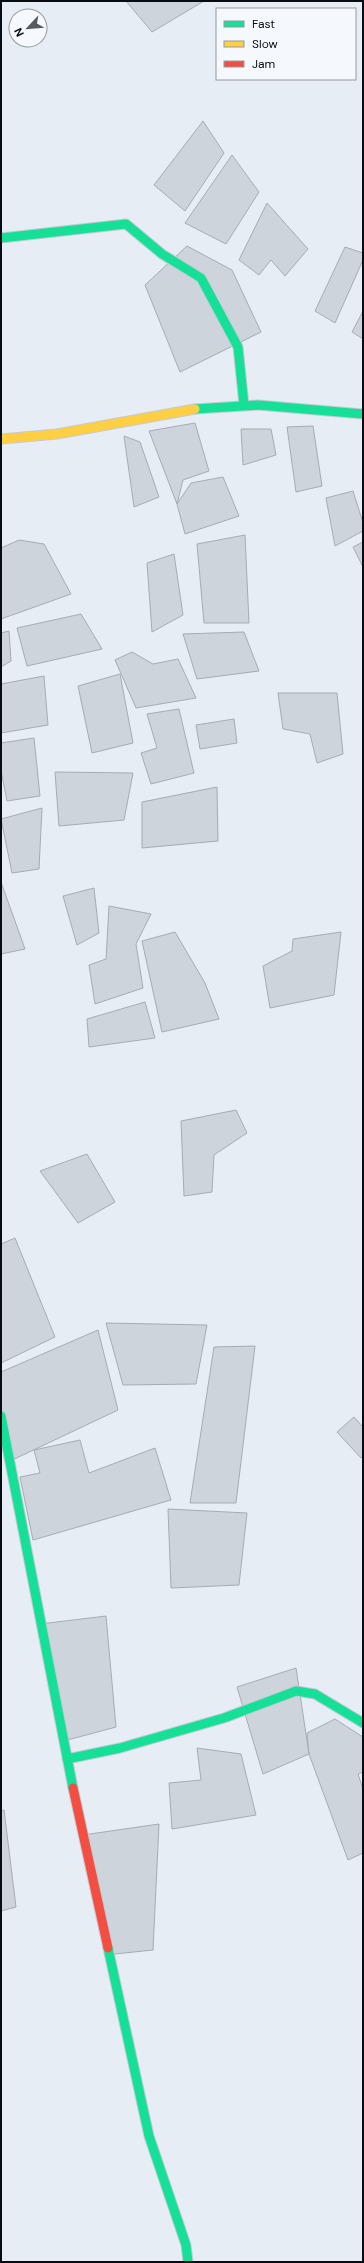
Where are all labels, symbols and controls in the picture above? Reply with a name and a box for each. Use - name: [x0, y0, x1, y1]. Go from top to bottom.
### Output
- north arrow: [8, 8, 48, 48]
- legend: [216, 8, 356, 80]
- text: Fast: [252, 16, 275, 32]
- text: N: [11, 26, 27, 39]
- text: Slow: [252, 36, 278, 52]
- text: Jam: [252, 56, 275, 72]

